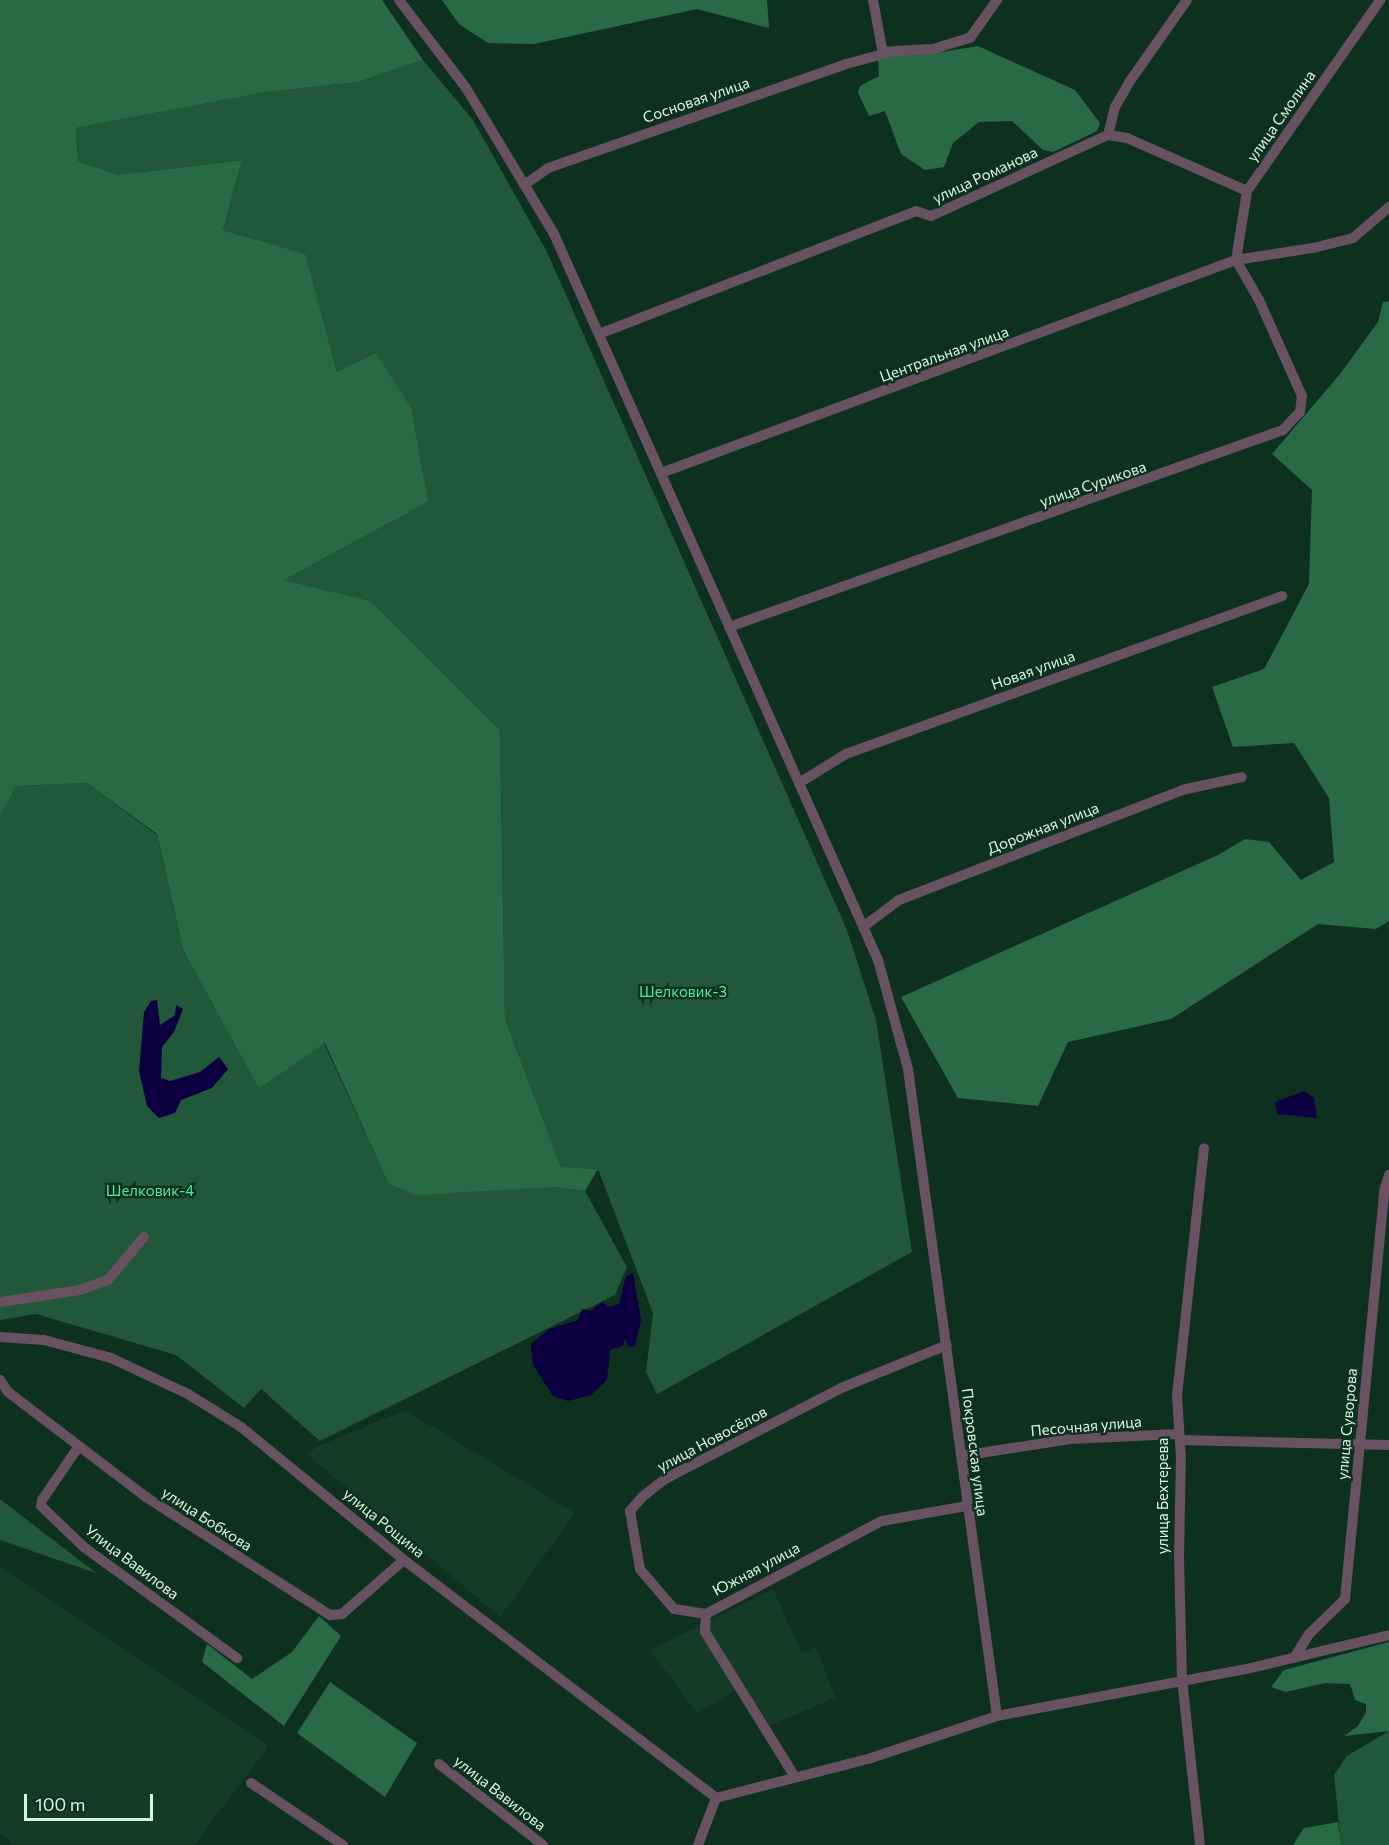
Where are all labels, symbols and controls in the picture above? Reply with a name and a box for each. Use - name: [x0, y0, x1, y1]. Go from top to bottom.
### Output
- street label: улица Смолина: [1243, 67, 1319, 165]
- street label: Сосновая улица: [640, 73, 752, 127]
- street label: улица Романова: [930, 143, 1040, 207]
- street label: Центральная улица: [877, 322, 1011, 386]
- street label: улица Сурикова: [1037, 457, 1149, 511]
- street label: Новая улица: [989, 647, 1077, 693]
- street label: Дорожная улица: [985, 798, 1101, 858]
- park label: Шелковик-3: [639, 983, 727, 1001]
- park label: Шелковик-4: [106, 1182, 194, 1200]
- street label: улица Суворова: [1333, 1367, 1361, 1481]
- street label: Покровская улица: [958, 1387, 992, 1517]
- street label: улица Новосёлов: [654, 1402, 770, 1476]
- street label: Песочная улица: [1030, 1412, 1142, 1440]
- street label: улица Бехтерева: [1154, 1438, 1172, 1554]
- street label: улица Бобкова: [159, 1483, 255, 1555]
- street label: улица Рощина: [340, 1485, 428, 1561]
- street label: Улица Вавилова: [82, 1521, 182, 1603]
- street label: Южная улица: [709, 1538, 803, 1600]
- street label: улица Вавилова: [451, 1752, 549, 1834]
- scale bar: [27, 1782, 156, 1820]
- text: 100 m: [35, 1793, 85, 1815]

